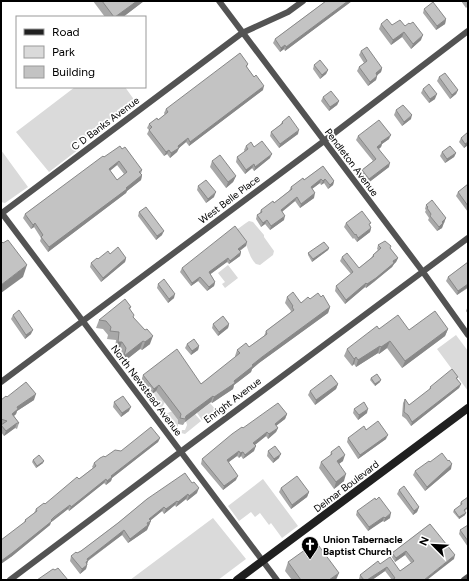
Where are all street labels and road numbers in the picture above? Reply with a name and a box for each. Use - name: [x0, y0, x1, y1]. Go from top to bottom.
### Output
- street label: C D Banks Avenue: [69, 93, 142, 153]
- street label: Pendleton Avenue: [322, 126, 382, 199]
- street label: West Belle Place: [196, 172, 263, 227]
- street label: North Newstead Avenue: [108, 342, 185, 439]
- street label: Enright Avenue: [201, 374, 264, 426]
- street label: Delmar Boulevard: [311, 458, 382, 515]

